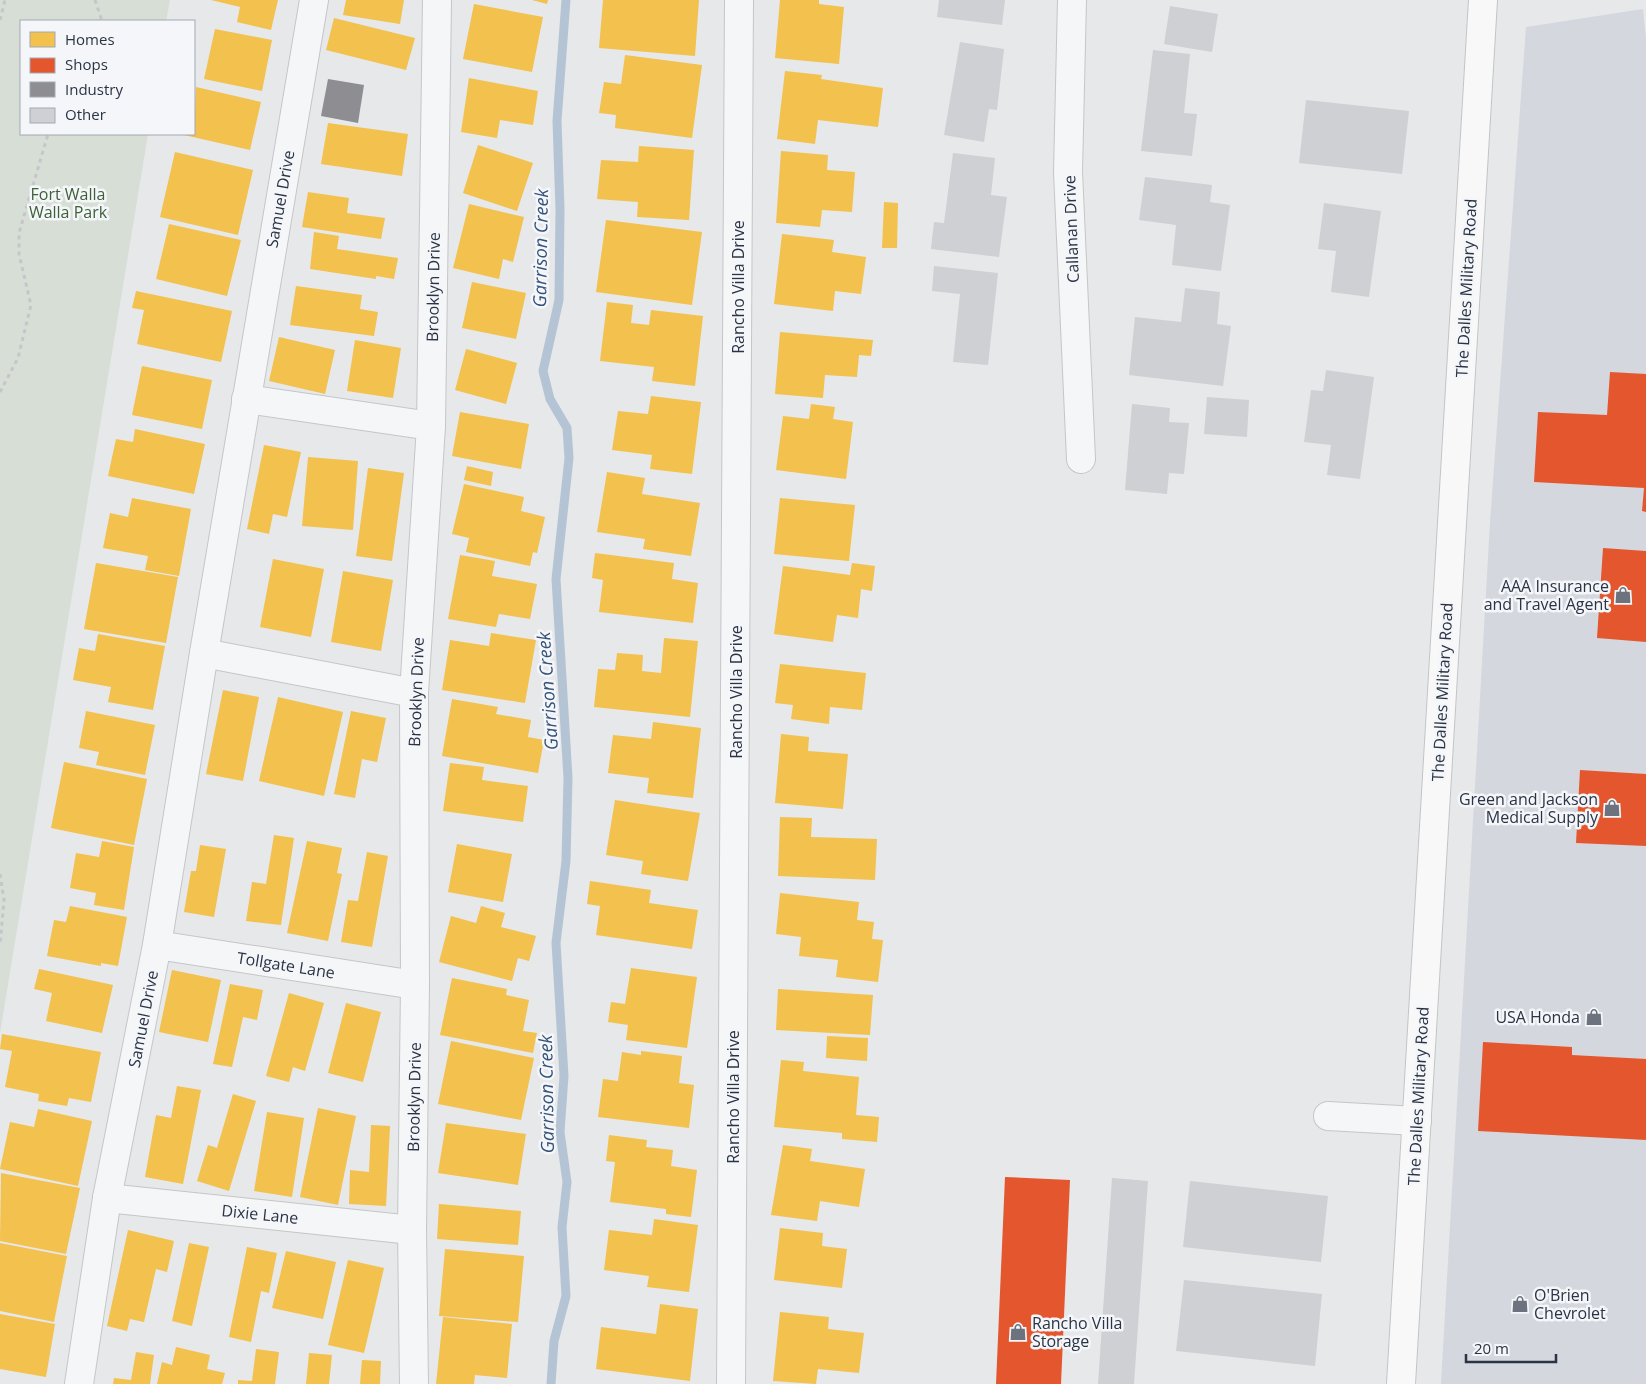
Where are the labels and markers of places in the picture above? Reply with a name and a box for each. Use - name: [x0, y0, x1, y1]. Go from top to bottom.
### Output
- place label: AAA Insurance and Travel Agent: [1484, 575, 1609, 615]
- shop icon: AAA Insurance and Travel Agent: [1613, 585, 1633, 605]
- place label: Green and Jackson Medical Supply: [1459, 788, 1599, 828]
- shop icon: Green and Jackson Medical Supply: [1602, 798, 1622, 818]
- place label: USA Honda: [1495, 1006, 1580, 1028]
- shop icon: USA Honda: [1584, 1007, 1604, 1027]
- place label: O'Brien Chevrolet: [1534, 1284, 1606, 1324]
- shop icon: O'Brien Chevrolet: [1510, 1294, 1530, 1314]
- place label: Rancho Villa Storage: [1032, 1312, 1122, 1352]
- shop icon: Rancho Villa Storage: [1008, 1322, 1028, 1342]

